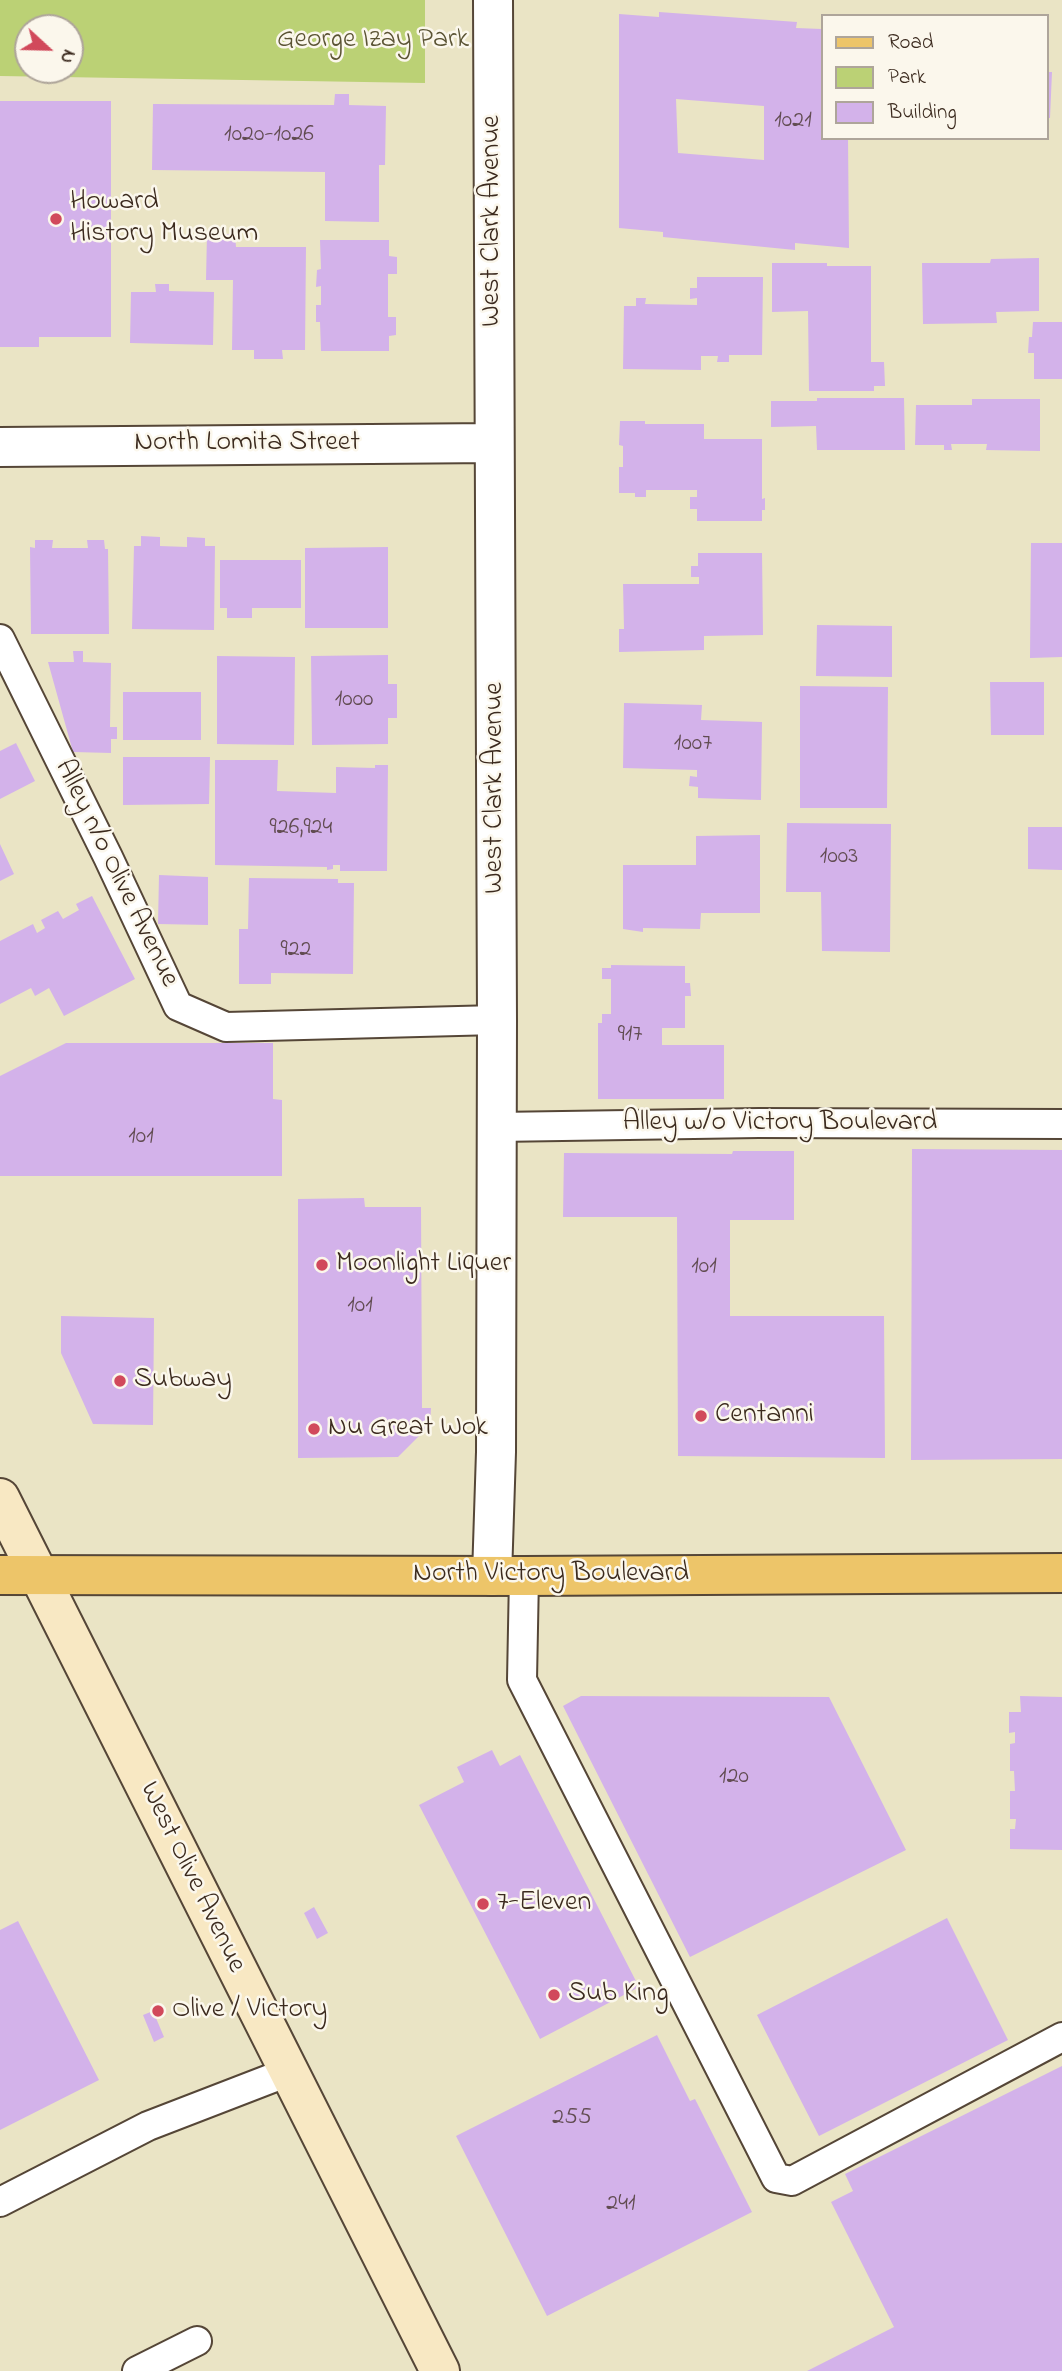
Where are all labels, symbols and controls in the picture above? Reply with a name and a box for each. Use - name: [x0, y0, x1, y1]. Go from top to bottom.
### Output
- north arrow: [14, 14, 84, 84]
- legend: [820, 14, 1048, 140]
- park label: George Izay Park: [277, 24, 469, 58]
- text: Road: [888, 28, 934, 58]
- text: N: [52, 45, 82, 67]
- text: Park: [888, 63, 926, 93]
- text: Building: [888, 98, 957, 128]
- house number: 1021: [774, 108, 812, 136]
- street label: West Clark Avenue: [476, 115, 510, 327]
- house number: 1020-1026: [224, 122, 314, 150]
- place label: Howard History Museum: [70, 186, 258, 252]
- marker: Howard History Museum: [48, 211, 64, 227]
- street label: North Lomita Street: [134, 427, 360, 461]
- street label: West Clark Avenue: [479, 682, 513, 894]
- house number: 1000: [335, 687, 373, 715]
- house number: 1007: [674, 731, 712, 759]
- street label: Alley n/o Olive Avenue: [45, 755, 185, 993]
- house number: 926,924: [270, 815, 332, 843]
- house number: 1003: [820, 844, 858, 872]
- house number: 922: [280, 937, 312, 965]
- house number: 917: [618, 1022, 642, 1050]
- street label: Alley w/o Victory Boulevard: [623, 1107, 937, 1141]
- house number: 101: [128, 1124, 154, 1152]
- place label: Moonlight Liquer: [336, 1248, 511, 1282]
- house number: 101: [691, 1254, 717, 1282]
- marker: Moonlight Liquer: [314, 1257, 330, 1273]
- house number: 101: [347, 1293, 373, 1321]
- place label: Subway: [134, 1364, 232, 1398]
- marker: Subway: [112, 1373, 128, 1389]
- place label: Centanni: [715, 1399, 814, 1433]
- marker: Centanni: [693, 1408, 709, 1424]
- place label: Nu Great Wok: [328, 1412, 488, 1446]
- marker: Nu Great Wok: [306, 1421, 322, 1437]
- street label: North Victory Boulevard: [413, 1558, 689, 1592]
- house number: 120: [719, 1764, 749, 1792]
- street label: West Olive Avenue: [130, 1777, 252, 1979]
- place label: 7-Eleven: [497, 1887, 591, 1921]
- marker: 7-Eleven: [475, 1896, 491, 1912]
- place label: Sub King: [568, 1978, 669, 2012]
- marker: Sub King: [546, 1987, 562, 2003]
- place label: Olive / Victory: [172, 1994, 327, 2028]
- marker: Olive / Victory: [150, 2003, 166, 2019]
- house number: 255: [552, 2105, 592, 2133]
- house number: 241: [606, 2191, 636, 2219]

